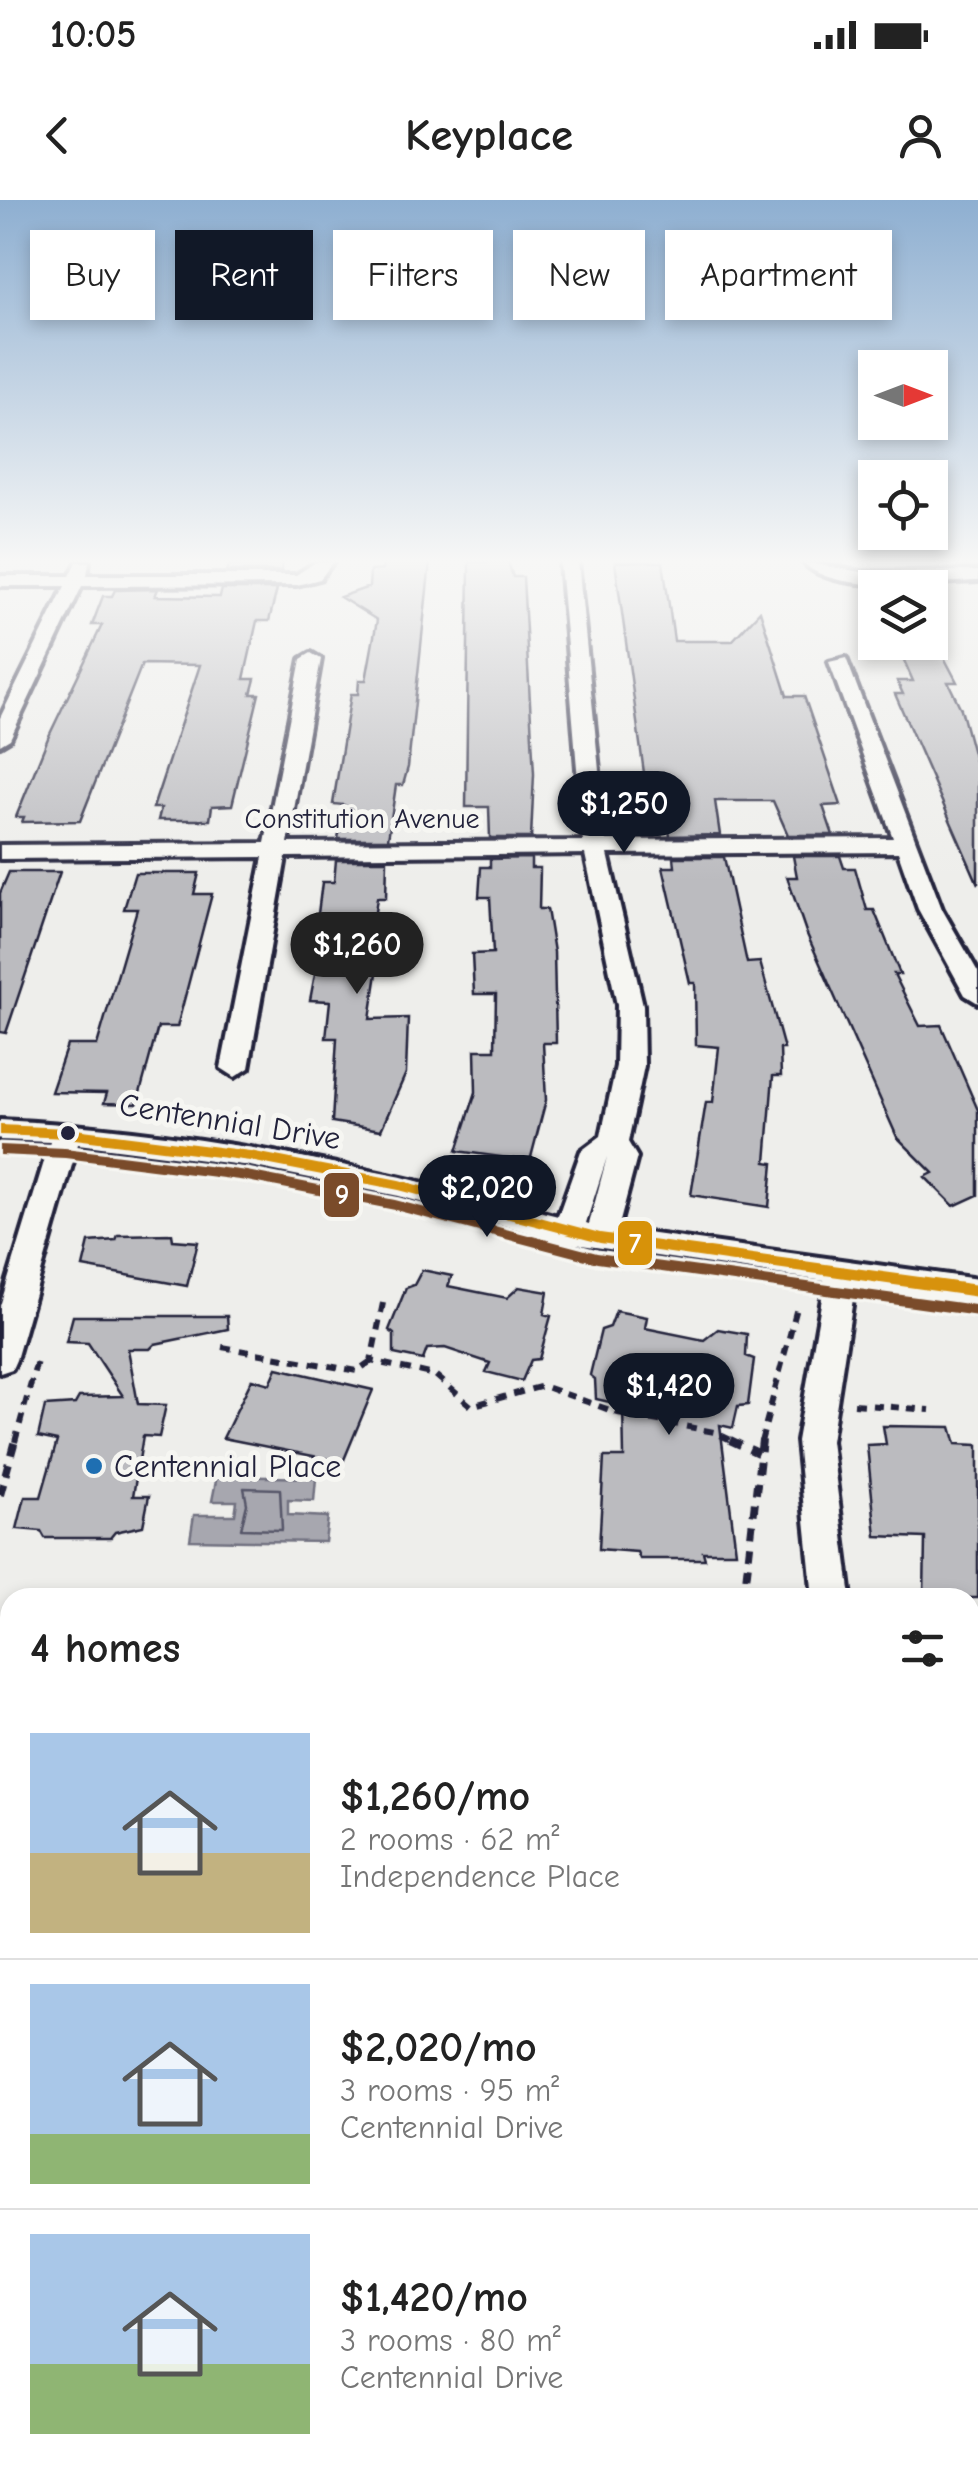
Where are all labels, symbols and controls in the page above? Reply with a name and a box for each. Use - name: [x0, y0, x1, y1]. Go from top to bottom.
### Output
- text: 10:05: [50, 13, 136, 57]
- icon: back: [30, 108, 85, 163]
- icon: person: [893, 108, 948, 163]
- text: Keyplace: [405, 109, 573, 161]
- chip: Buy: [30, 230, 155, 320]
- chip: Rent: [175, 230, 313, 320]
- chip: Filters: [333, 230, 493, 320]
- chip: New: [513, 230, 645, 320]
- chip: Apartment: [665, 230, 892, 320]
- north arrow: [858, 350, 948, 440]
- map controls: [858, 350, 948, 660]
- button: locate: [858, 460, 948, 550]
- button: layers: [858, 570, 948, 660]
- pin: $1,250: [543, 771, 705, 856]
- text: $1,250: [579, 785, 669, 822]
- street label: Constitution Avenue: [244, 803, 480, 835]
- pin: $1,260: [276, 912, 438, 997]
- text: $1,260: [313, 926, 401, 963]
- street label: Centennial Drive: [117, 1086, 343, 1157]
- unlabelled marker: [58, 1123, 78, 1143]
- pin: $2,020: [406, 1155, 568, 1240]
- text: $2,020: [440, 1169, 534, 1206]
- line badge: 9: [322, 1171, 361, 1219]
- text: 9: [335, 1179, 349, 1211]
- line badge: 7: [616, 1219, 654, 1267]
- text: 7: [629, 1228, 642, 1260]
- pin: $1,420: [588, 1353, 750, 1438]
- text: $1,420: [625, 1367, 713, 1404]
- place label: Centennial Place: [114, 1448, 341, 1485]
- marker: Centennial Place: [83, 1455, 105, 1477]
- icon: filters: [895, 1621, 950, 1676]
- text: 4 homes: [30, 1624, 180, 1673]
- text: $1,260/mo: [340, 1772, 530, 1821]
- icon: home: [110, 1773, 230, 1893]
- text: 2 rooms · 62 m²: [340, 1821, 559, 1858]
- text: Independence Place: [340, 1858, 620, 1895]
- text: $2,020/mo: [340, 2023, 537, 2072]
- icon: home: [110, 2024, 230, 2144]
- text: 3 rooms · 95 m²: [340, 2072, 559, 2109]
- text: Centennial Drive: [340, 2109, 563, 2146]
- text: $1,420/mo: [340, 2273, 528, 2322]
- icon: home: [110, 2274, 230, 2394]
- text: 3 rooms · 80 m²: [340, 2322, 561, 2359]
- text: Centennial Drive: [340, 2359, 563, 2396]

